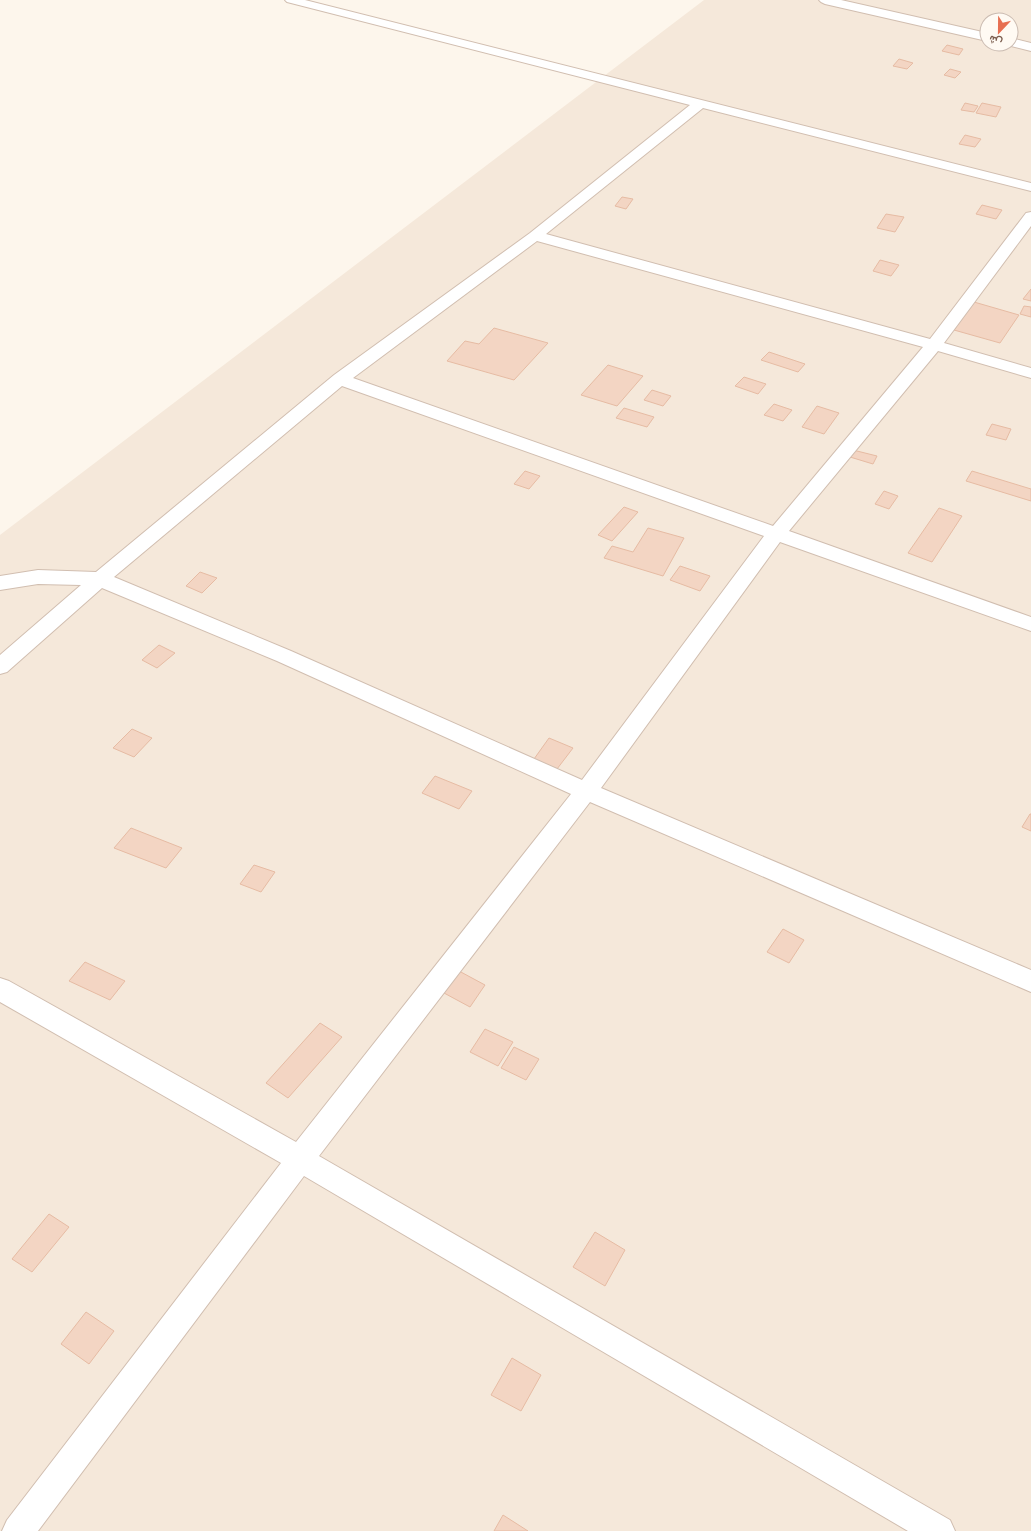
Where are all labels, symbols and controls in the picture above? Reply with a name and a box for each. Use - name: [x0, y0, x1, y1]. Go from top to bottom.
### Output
- north arrow: [979, 12, 1019, 52]
- text: ش: [987, 32, 1004, 50]

